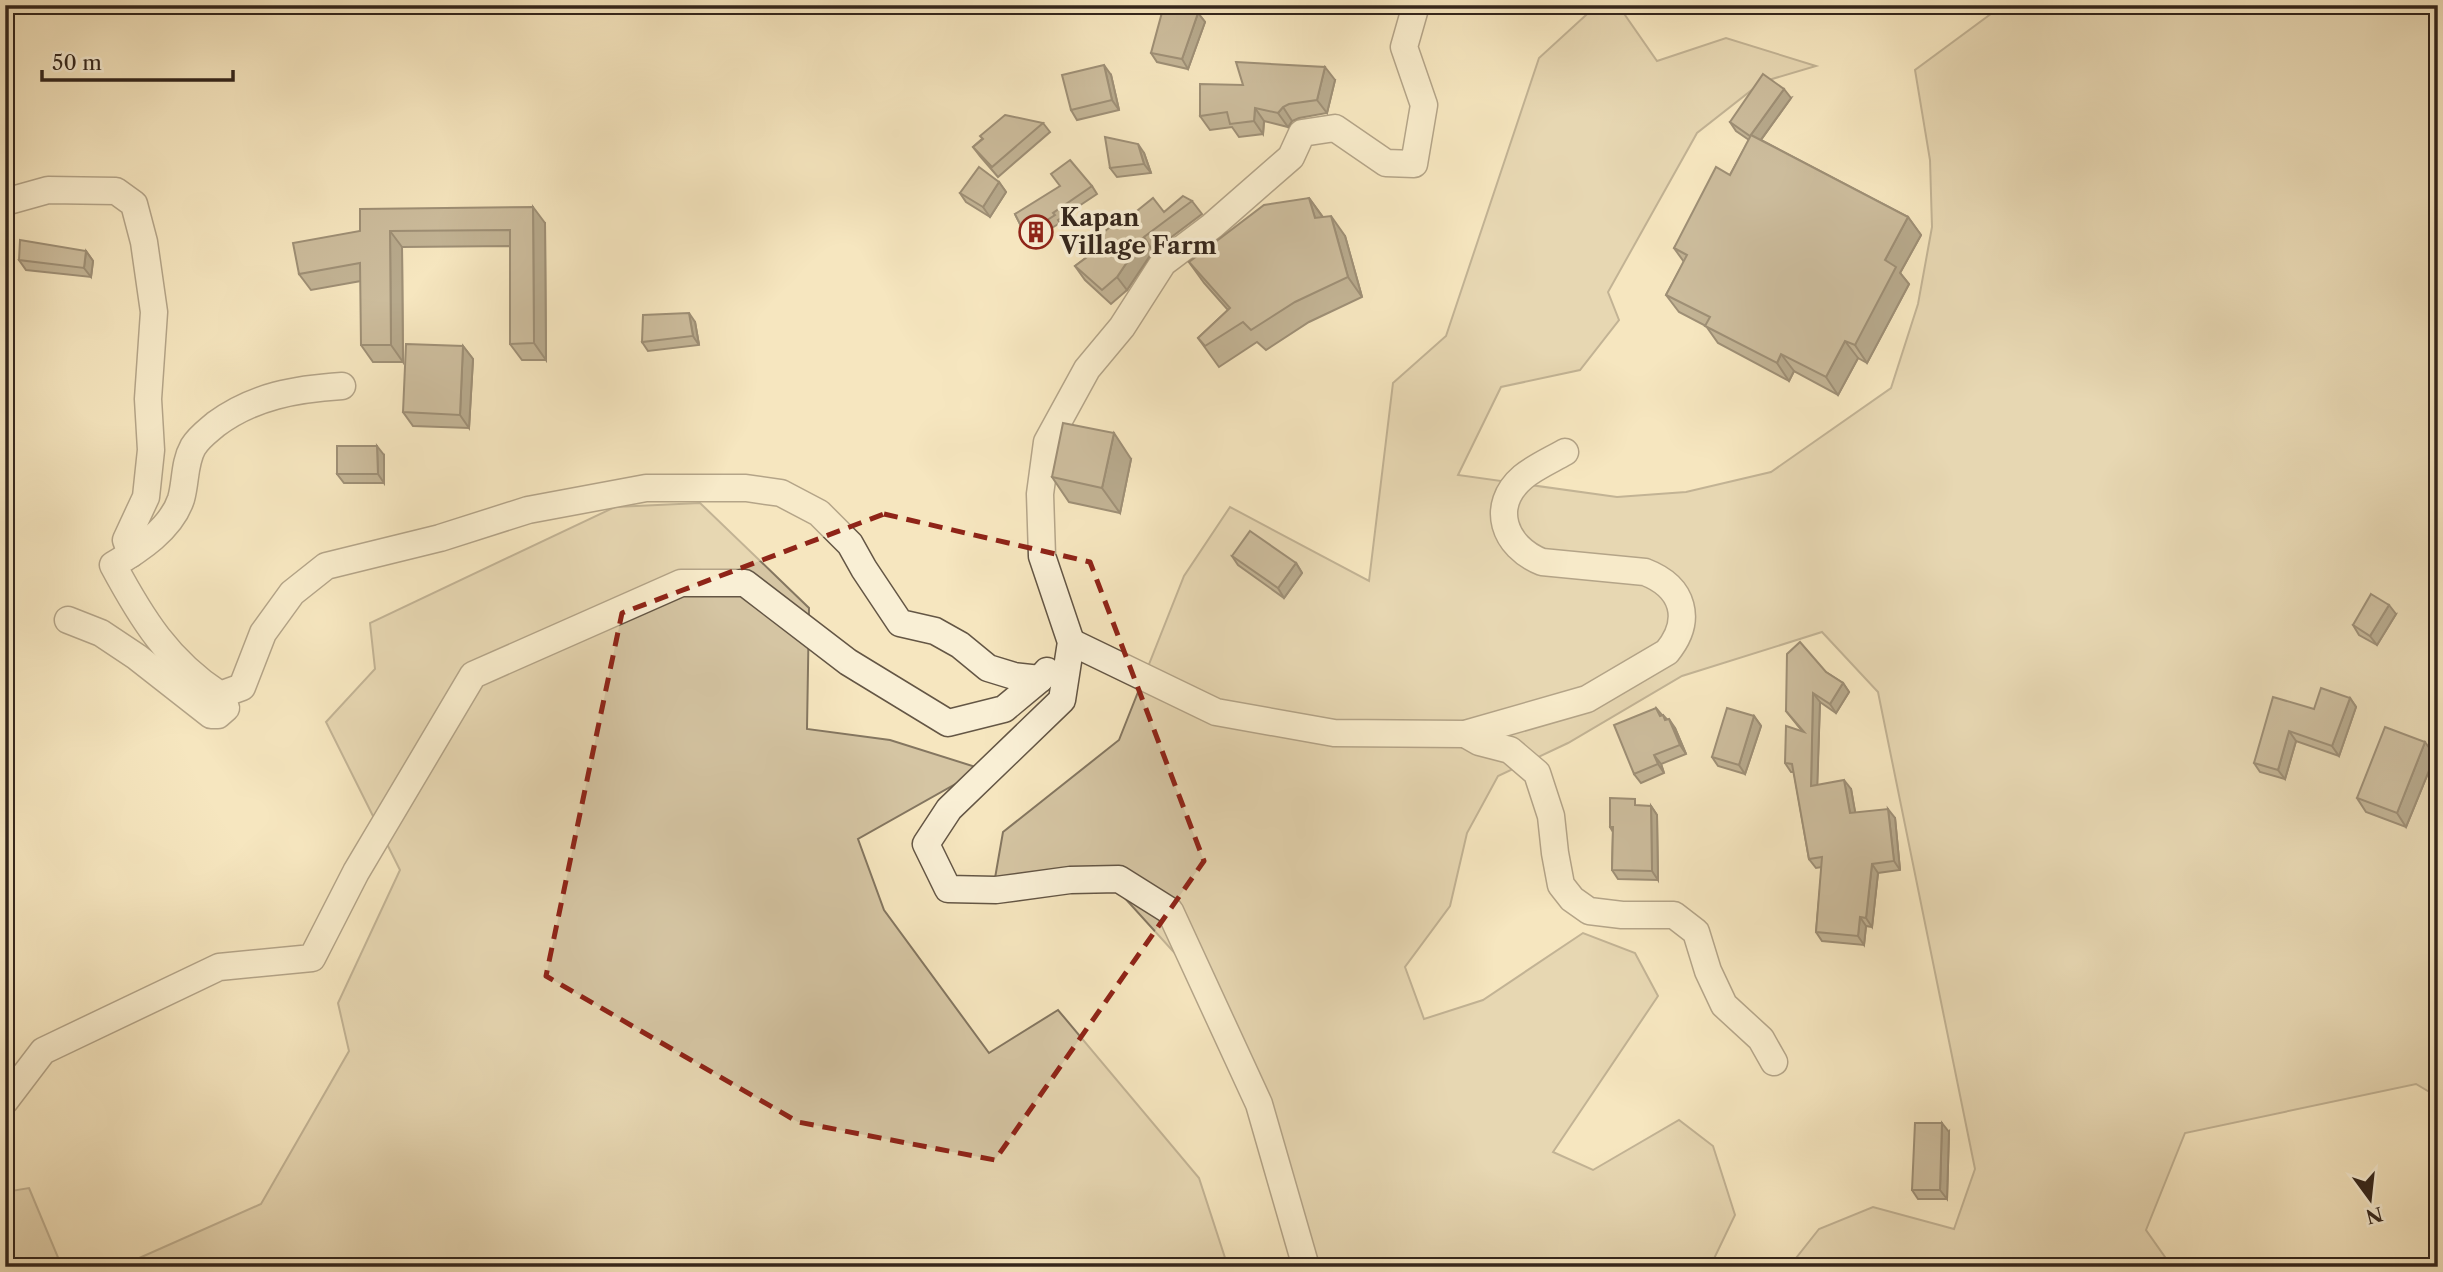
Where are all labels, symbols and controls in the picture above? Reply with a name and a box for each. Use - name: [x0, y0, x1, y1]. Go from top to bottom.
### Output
- scale bar: [42, 38, 233, 82]
- text: 50 m: [52, 50, 102, 75]
- place label: Kapan Village Farm: [1059, 203, 1217, 260]
- building icon: Kapan Village Farm: [1017, 213, 1055, 251]
- north arrow: [2334, 1164, 2404, 1234]
- text: N: [2363, 1202, 2385, 1228]

